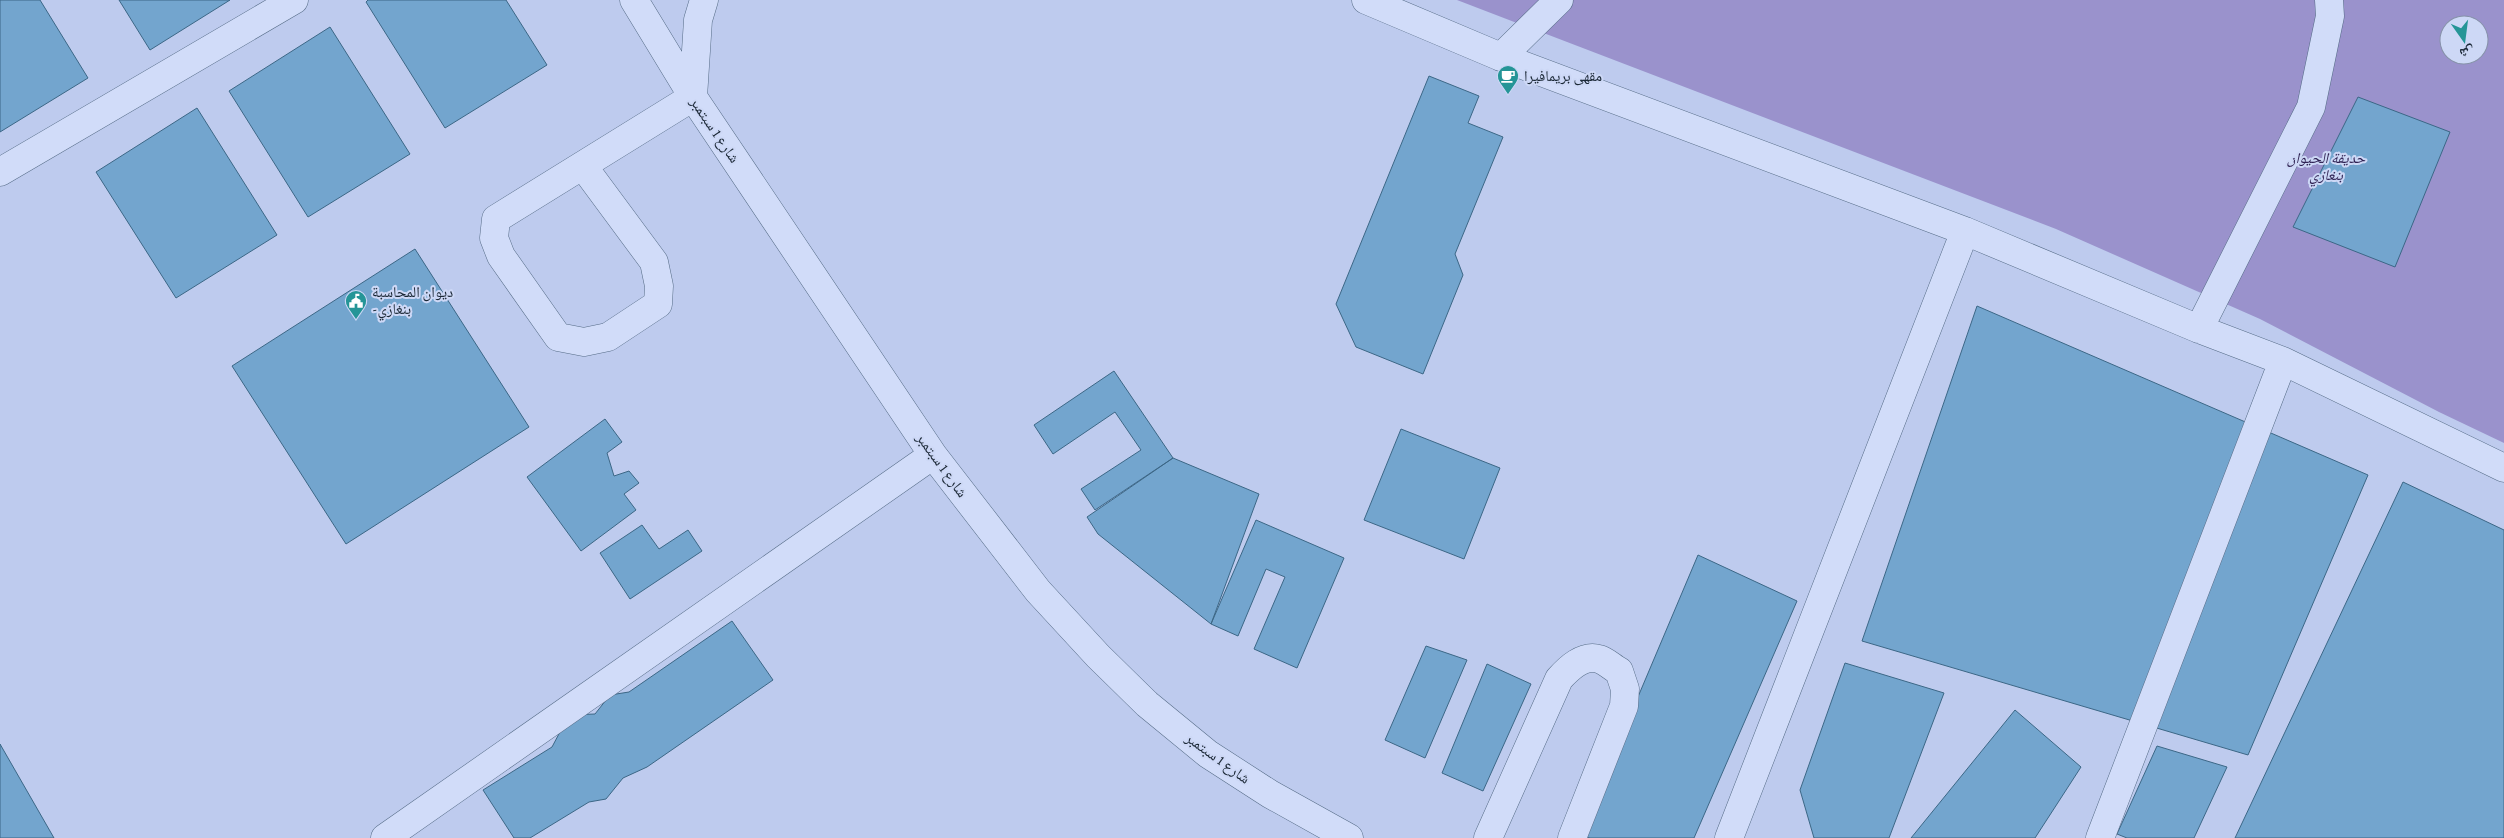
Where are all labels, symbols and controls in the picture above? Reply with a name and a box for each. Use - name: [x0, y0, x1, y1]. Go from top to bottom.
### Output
- north arrow: [2439, 15, 2489, 65]
- text: ش: [2458, 42, 2476, 62]
- cafe icon: مقهى بريمافيرا: [1496, 64, 1520, 95]
- place label: مقهى بريمافيرا: [1524, 68, 1602, 86]
- street label: شارع 1 سبتمبر: [685, 93, 743, 167]
- park label: حديقة الحيوان بنغازي: [2287, 150, 2366, 187]
- place label: ديوان المحاسبة -بنغازي: [372, 284, 453, 321]
- public building icon: ديوان المحاسبة -بنغازي: [344, 289, 368, 320]
- street label: شارع 1 سبتمبر: [911, 429, 971, 501]
- street label: شارع 1 سبتمبر: [1181, 729, 1253, 788]

